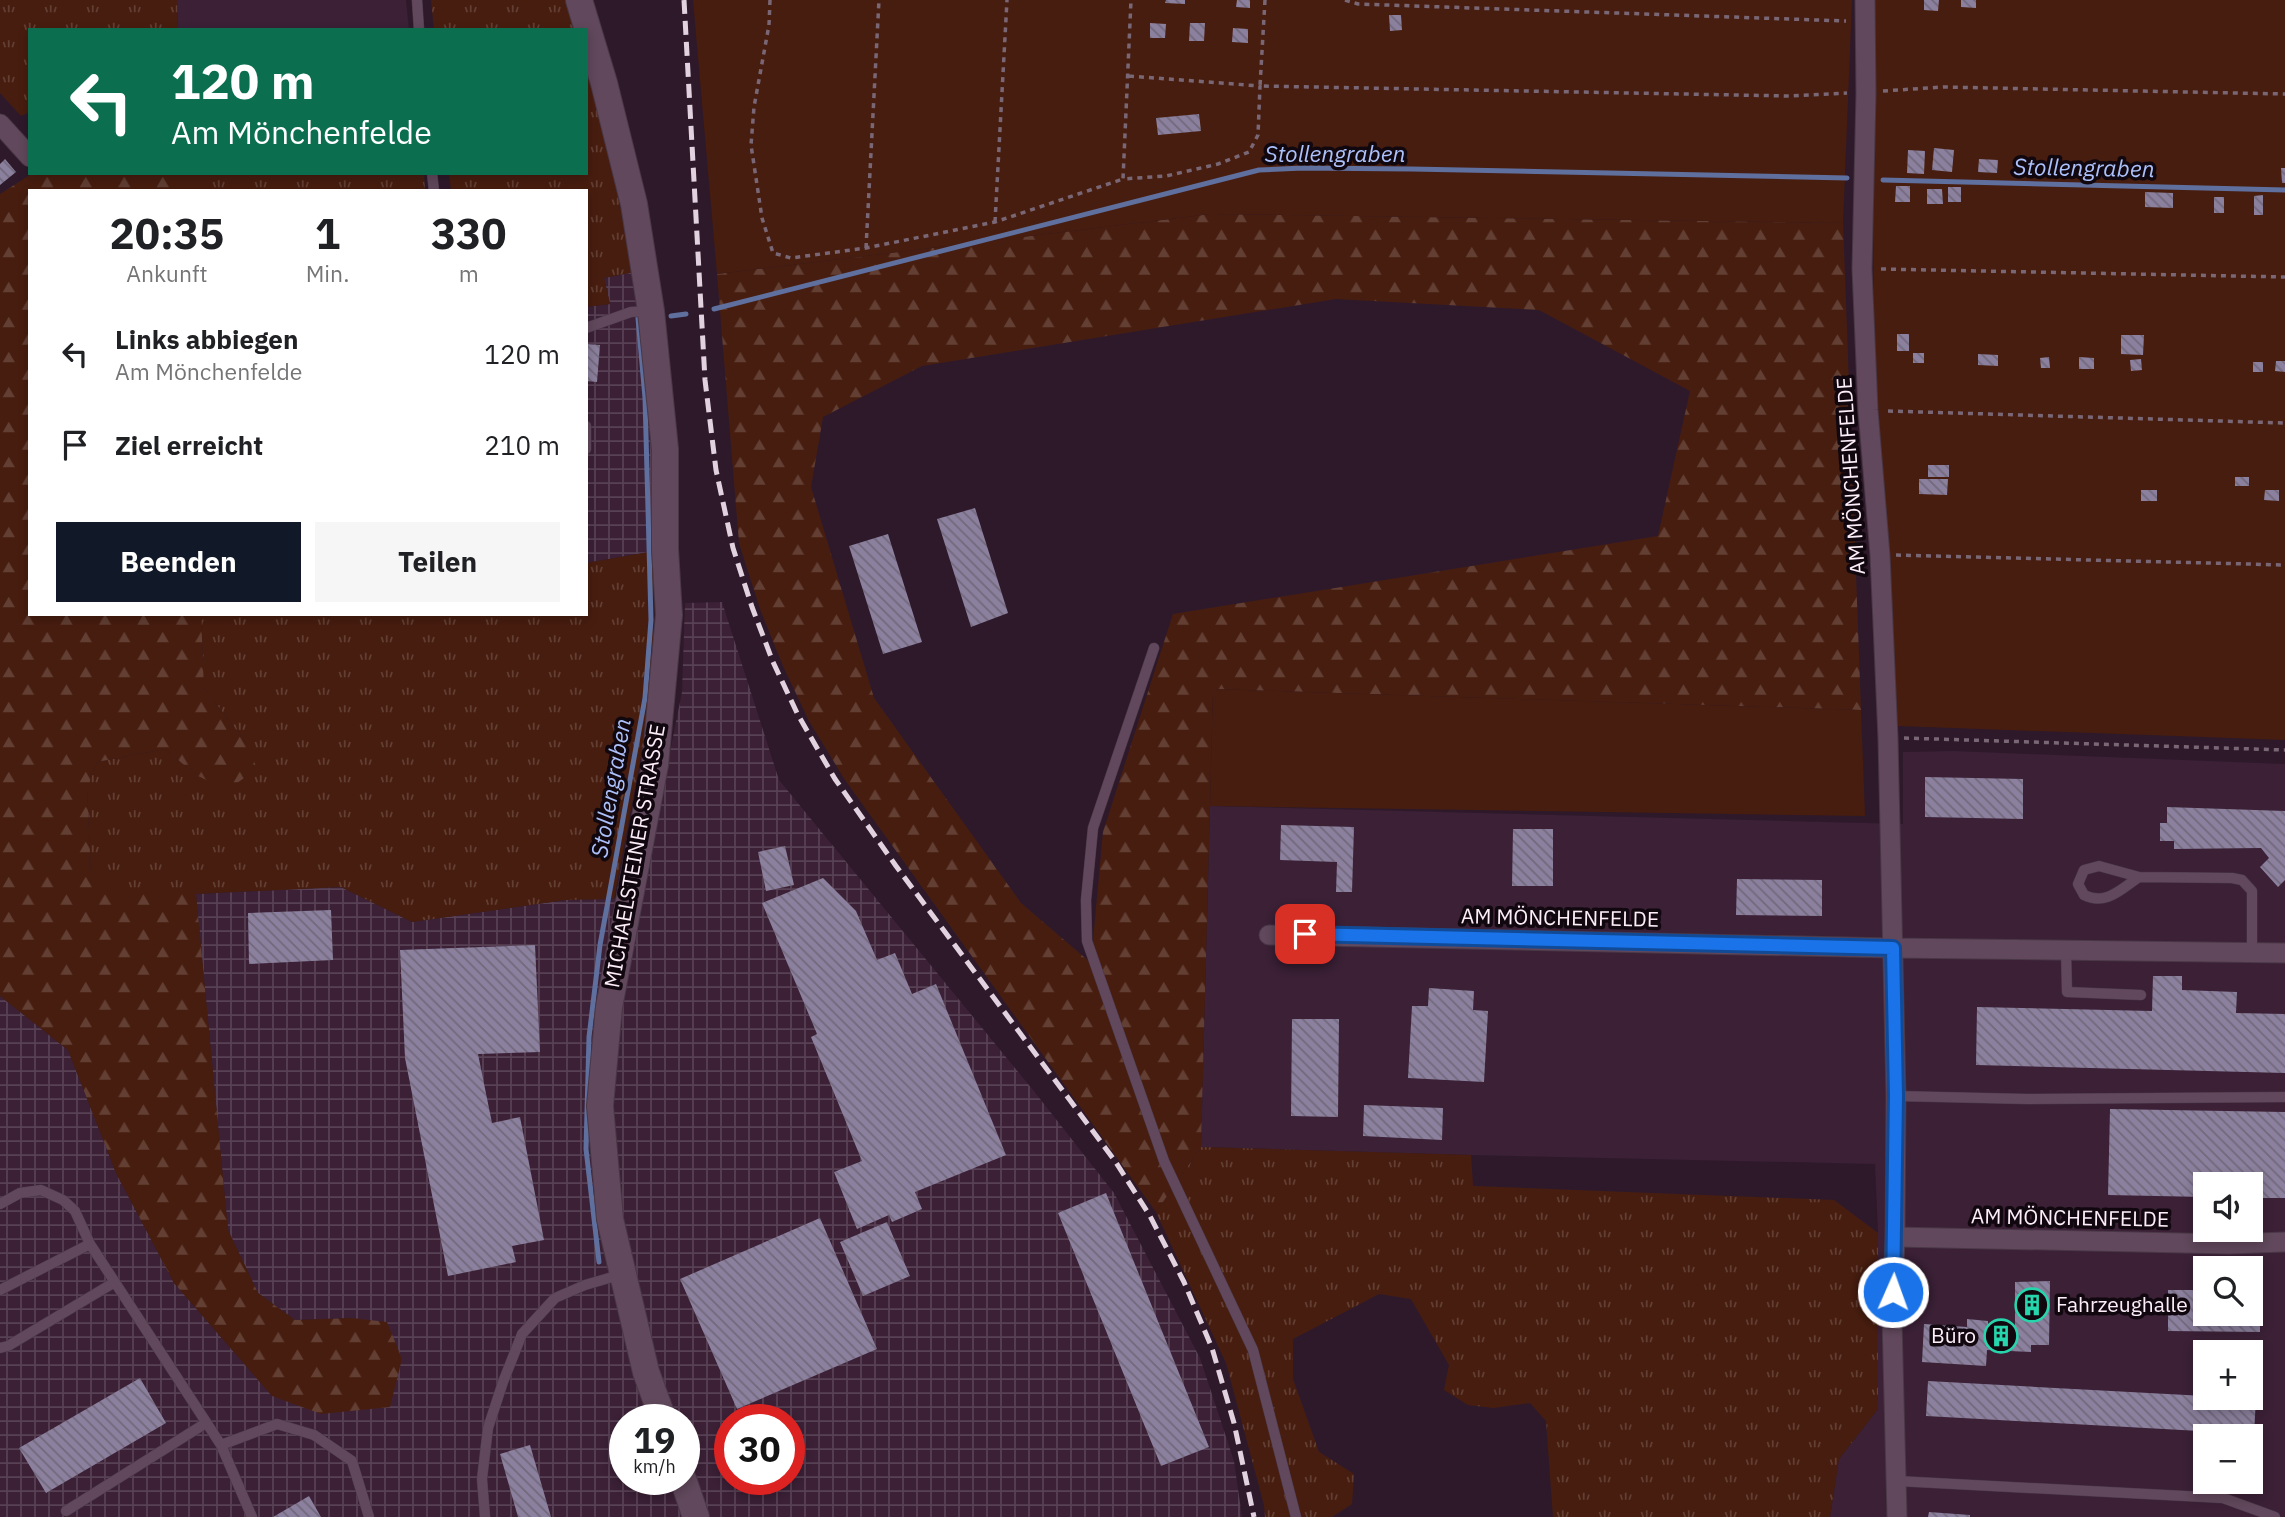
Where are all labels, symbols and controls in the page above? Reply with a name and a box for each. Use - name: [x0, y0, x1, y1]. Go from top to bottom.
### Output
- text: 120 m: [171, 49, 315, 112]
- icon: left: [56, 56, 147, 147]
- text: Am Mönchenfelde: [171, 111, 432, 153]
- water label: Stollengraben: [1264, 138, 1406, 168]
- water label: Stollengraben: [2013, 151, 2155, 183]
- text: 20:35: [109, 206, 224, 261]
- text: 1: [315, 206, 340, 261]
- text: 330: [431, 206, 506, 261]
- text: Ankunft: [126, 258, 208, 288]
- text: Min.: [306, 258, 349, 288]
- text: m: [459, 258, 479, 288]
- text: Links abbiegen: [115, 322, 298, 356]
- icon: left: [56, 335, 94, 373]
- text: 120 m: [484, 337, 560, 371]
- text: Am Mönchenfelde: [115, 356, 302, 386]
- street label: AM MÖNCHENFELDE: [1829, 376, 1871, 576]
- icon: arrive: [56, 426, 94, 464]
- text: Ziel erreicht: [115, 428, 263, 462]
- text: 210 m: [484, 428, 560, 462]
- button: Beenden: [56, 522, 301, 602]
- button: Teilen: [315, 522, 560, 602]
- water label: Stollengraben: [583, 716, 637, 860]
- street label: MICHAELSTEINER STRASSE: [597, 722, 671, 990]
- street label: AM MÖNCHENFELDE: [1461, 901, 1659, 933]
- pin: [1275, 904, 1335, 964]
- icon: arrive: [1286, 915, 1324, 953]
- map controls: [2193, 1172, 2263, 1494]
- button: sound: [2193, 1172, 2263, 1242]
- street label: AM MÖNCHENFELDE: [1971, 1201, 2169, 1233]
- position arrow: [1856, 1255, 1930, 1329]
- button: search: [2193, 1256, 2263, 1326]
- building icon: Fahrzeughalle: [2013, 1286, 2051, 1324]
- place label: Fahrzeughalle: [2056, 1290, 2188, 1318]
- building icon: Büro: [1982, 1317, 2020, 1355]
- place label: Büro: [1931, 1321, 1976, 1349]
- button: +: [2193, 1340, 2263, 1410]
- speed limit sign: 30: [714, 1404, 805, 1495]
- text: 19: [633, 1417, 676, 1463]
- button: −: [2193, 1424, 2263, 1494]
- text: km/h: [633, 1455, 676, 1478]

